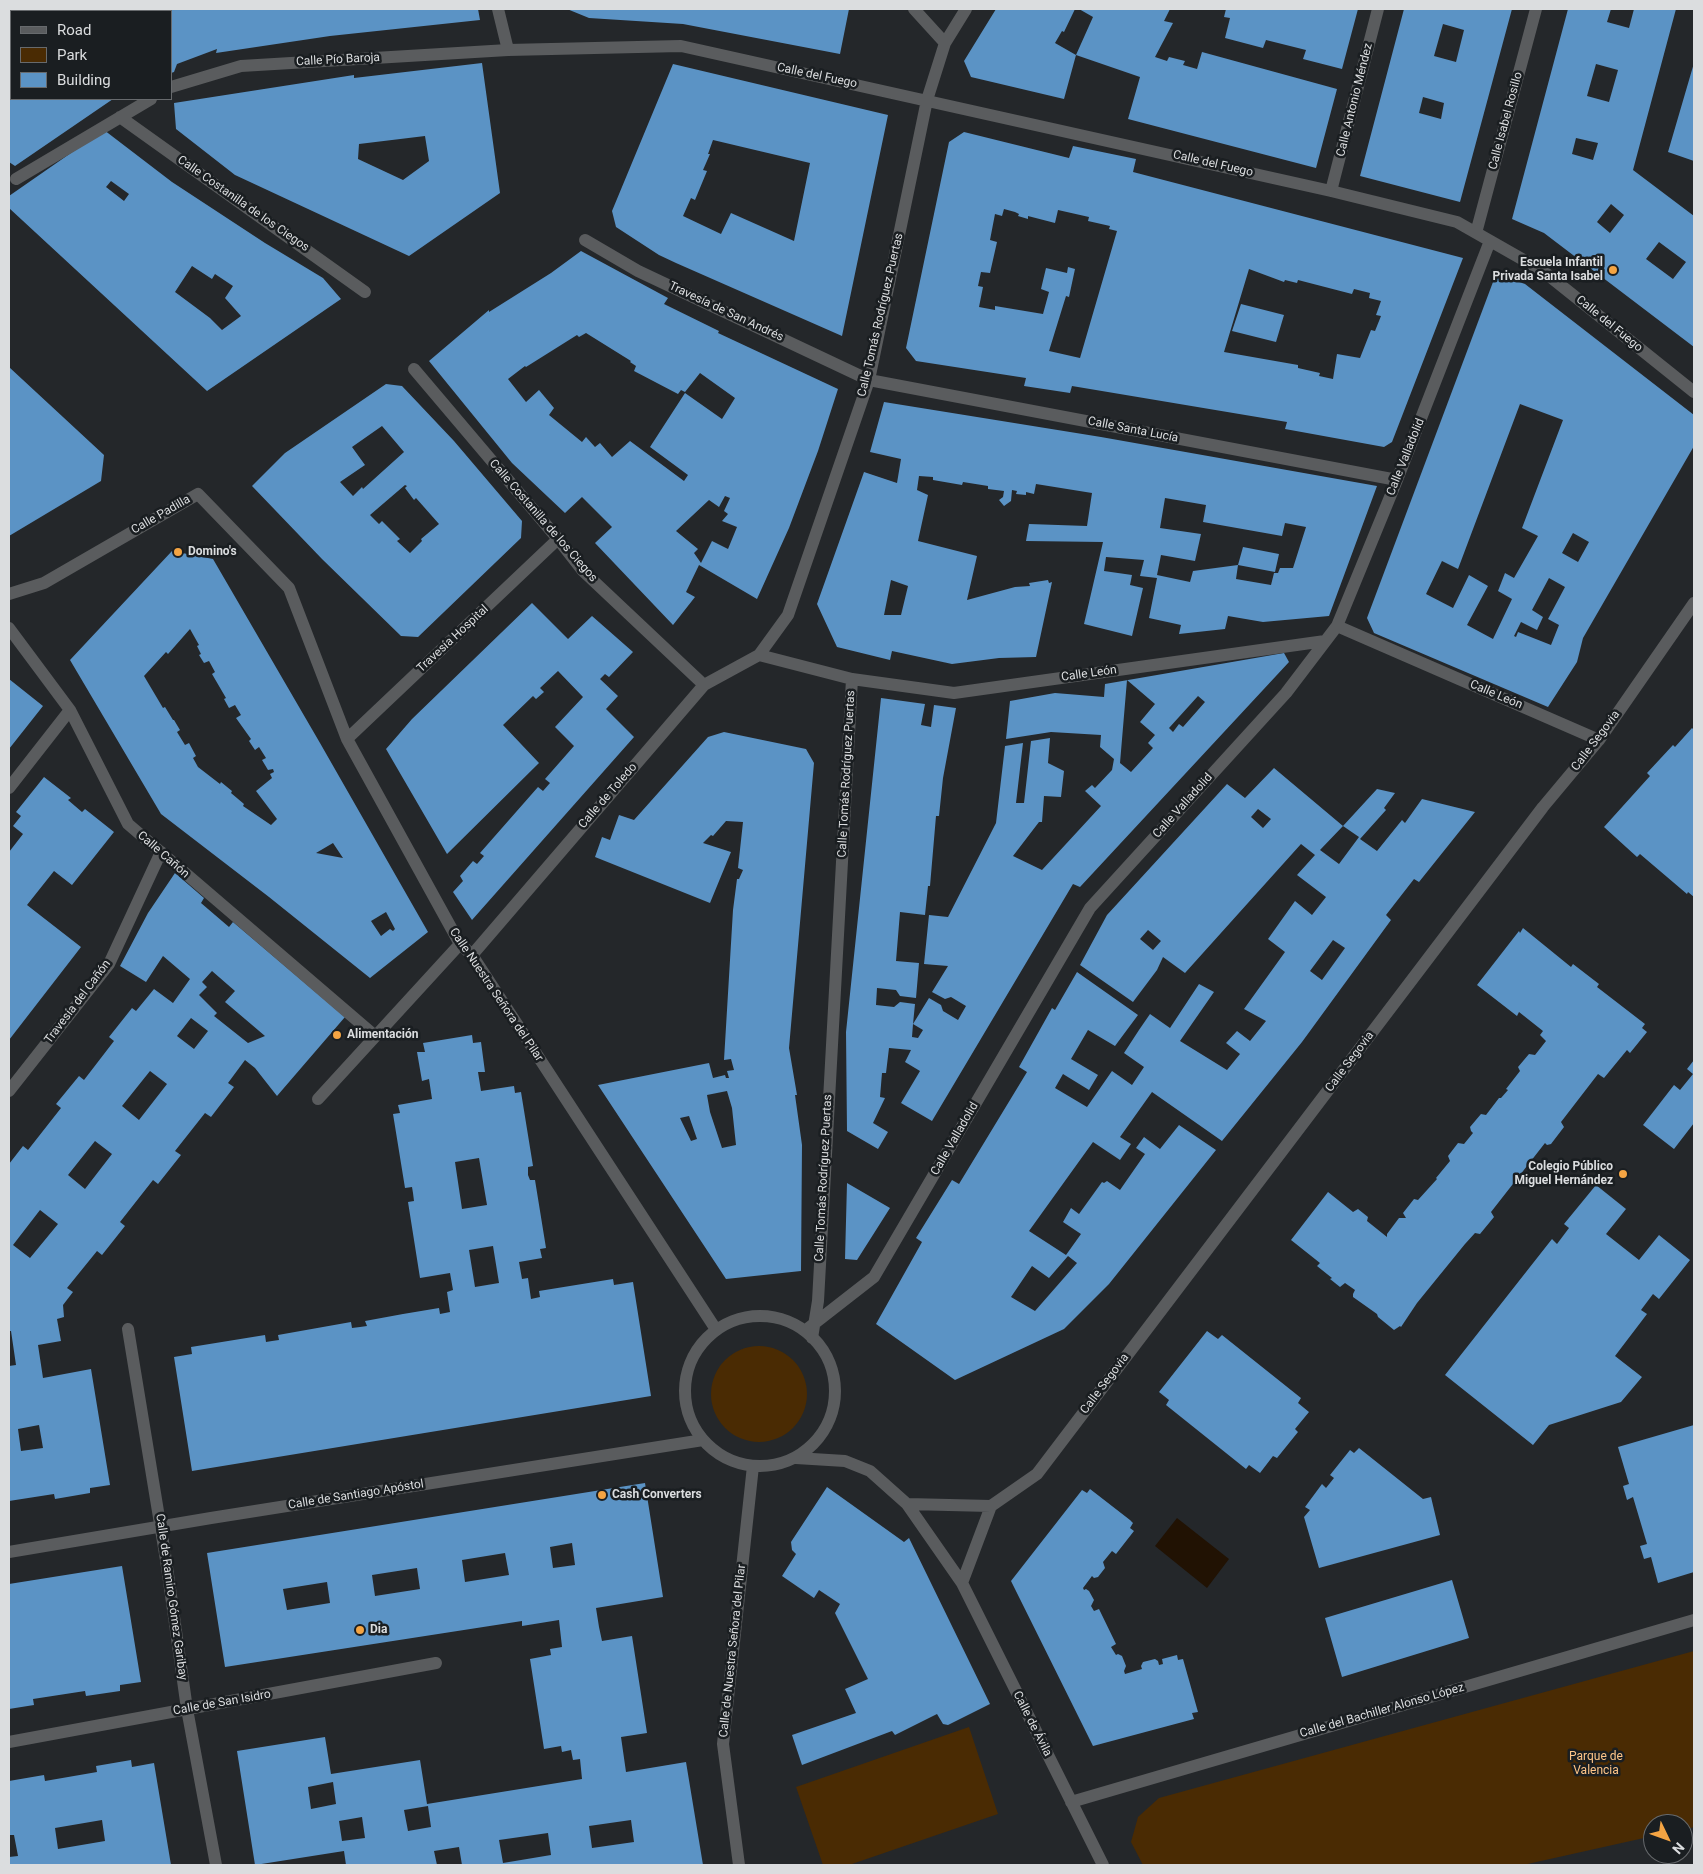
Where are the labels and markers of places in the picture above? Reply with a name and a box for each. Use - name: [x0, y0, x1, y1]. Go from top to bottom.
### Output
- place label: Escuela Infantil Privada Santa Isabel: [1493, 256, 1603, 284]
- marker: Escuela Infantil Privada Santa Isabel: [1607, 264, 1619, 276]
- place label: Domino's: [188, 545, 237, 559]
- marker: Domino's: [172, 546, 184, 558]
- place label: Alimentación: [347, 1028, 418, 1042]
- marker: Alimentación: [331, 1029, 343, 1041]
- place label: Colegio Público Miguel Hernández: [1515, 1160, 1613, 1188]
- marker: Colegio Público Miguel Hernández: [1617, 1168, 1629, 1180]
- place label: Cash Converters: [612, 1488, 702, 1502]
- marker: Cash Converters: [596, 1489, 608, 1501]
- place label: Dia: [370, 1623, 387, 1637]
- marker: Dia: [354, 1624, 366, 1636]

